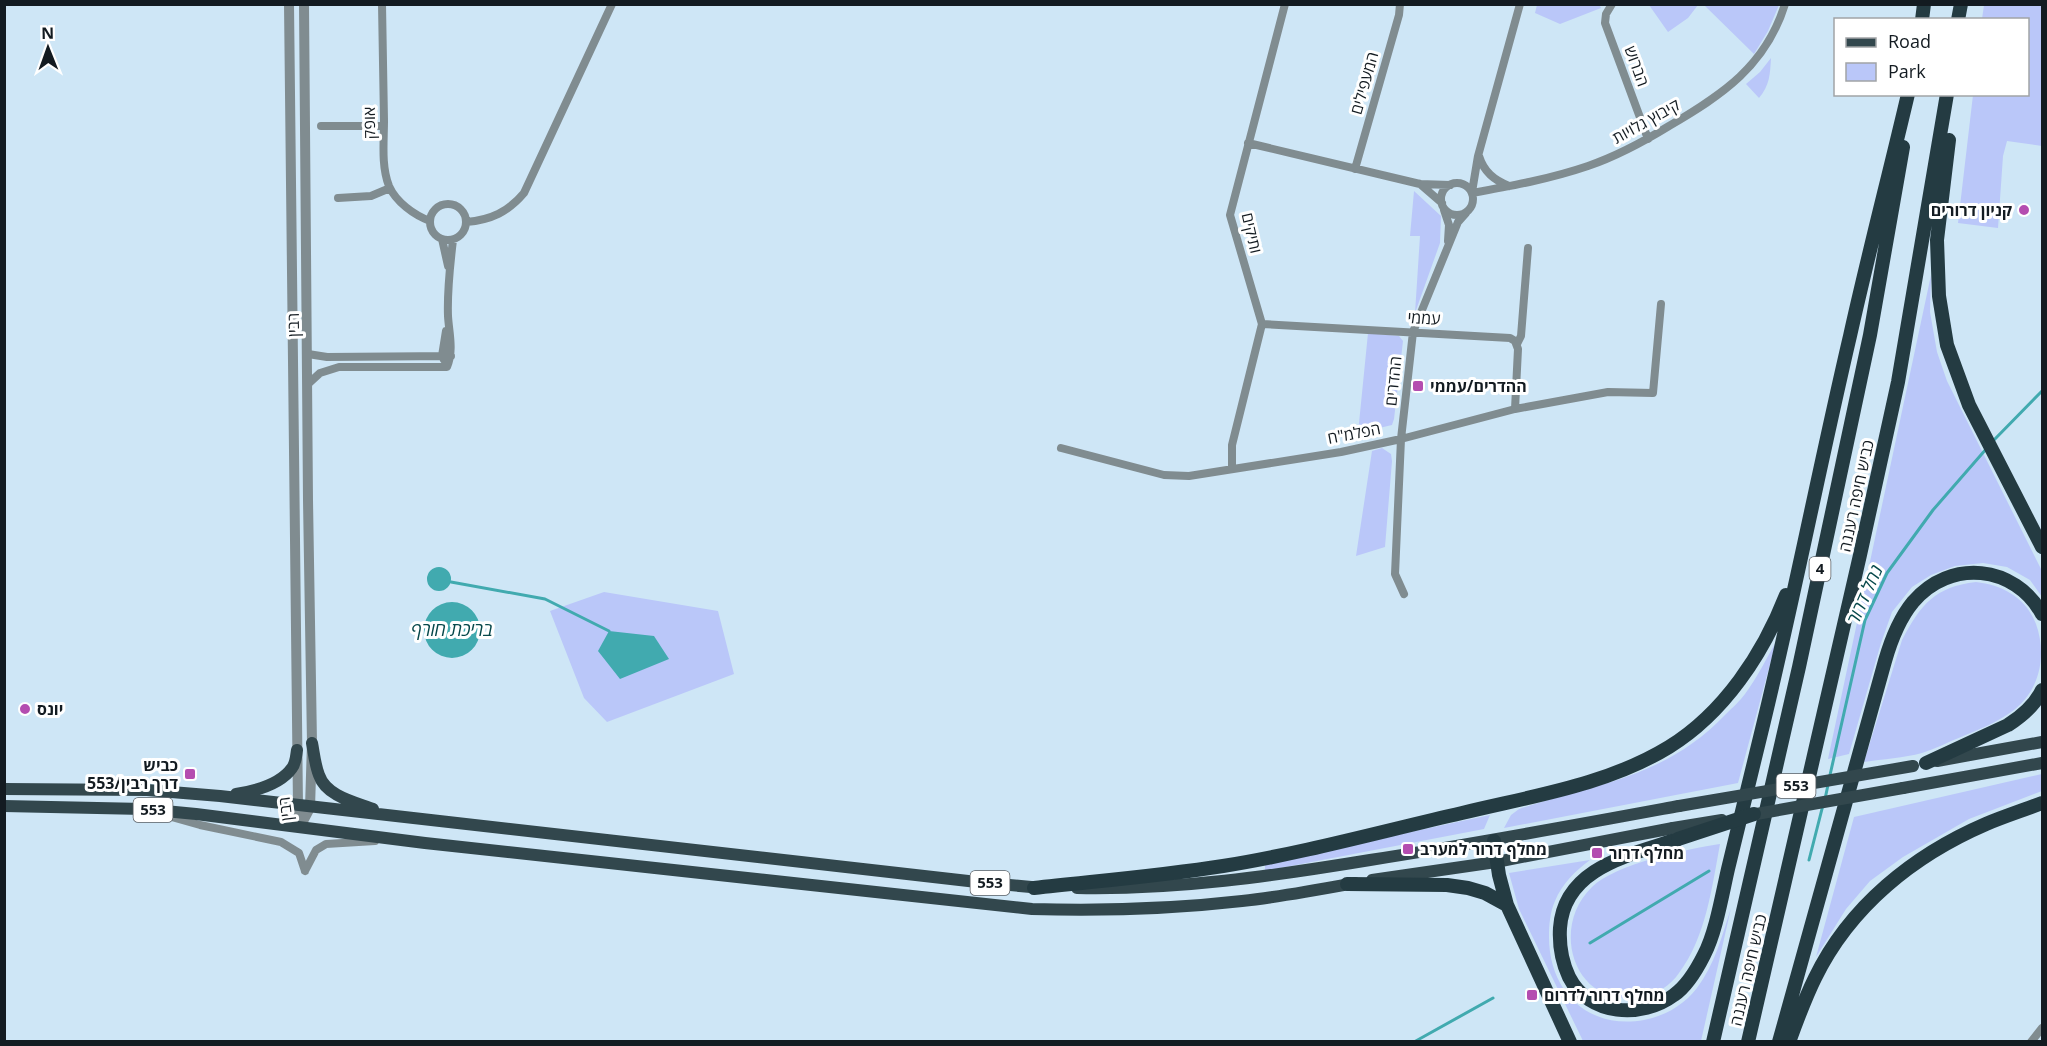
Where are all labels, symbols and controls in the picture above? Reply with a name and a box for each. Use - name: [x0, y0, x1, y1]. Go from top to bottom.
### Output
- north arrow: [18, 18, 78, 78]
- legend: [1834, 18, 2029, 96]
- text: N: [41, 22, 54, 44]
- text: Road: [1888, 29, 1931, 53]
- street label: הברוש: [1620, 43, 1654, 89]
- street label: המעפילים: [1345, 49, 1383, 117]
- text: Park: [1888, 59, 1926, 83]
- street label: קיבוץ גלויות: [1608, 93, 1684, 149]
- street label: אופק: [358, 107, 380, 139]
- place label: קניון דרורים: [1931, 199, 2013, 221]
- marker: קניון דרורים: [2017, 203, 2031, 217]
- street label: ותיקים: [1237, 210, 1267, 256]
- street label: עממי: [1407, 306, 1441, 330]
- street label: רבין: [282, 313, 304, 337]
- street label: ההדרים: [1379, 355, 1407, 407]
- place label: ההדרים/עממי: [1430, 375, 1527, 397]
- marker: ההדרים/עממי: [1411, 379, 1425, 393]
- street label: הפלמ"ח: [1326, 417, 1382, 449]
- street label: כביש חיפה רעננה: [1833, 438, 1879, 554]
- road number: 4: [1810, 557, 1830, 581]
- water label: נחל דרור: [1840, 561, 1888, 628]
- water label: בריכת חורף: [411, 617, 493, 641]
- place label: יונס: [37, 698, 63, 720]
- marker: יונס: [18, 702, 32, 716]
- place label: כביש 553/דרך רבין: [87, 754, 178, 794]
- marker: כביש 553/דרך רבין: [183, 767, 197, 781]
- road number: 553: [1776, 774, 1816, 798]
- street label: רבין: [273, 796, 297, 822]
- road number: 553: [134, 798, 172, 822]
- place label: מחלף דרור למערב: [1420, 838, 1547, 860]
- marker: מחלף דרור למערב: [1401, 842, 1415, 856]
- place label: מחלף דרור: [1609, 842, 1684, 864]
- marker: מחלף דרור: [1590, 846, 1604, 860]
- road number: 553: [970, 871, 1010, 895]
- street label: כביש חיפה רעננה: [1724, 912, 1772, 1028]
- place label: מחלף דרור לדרום: [1544, 984, 1665, 1006]
- marker: מחלף דרור לדרום: [1525, 988, 1539, 1002]

